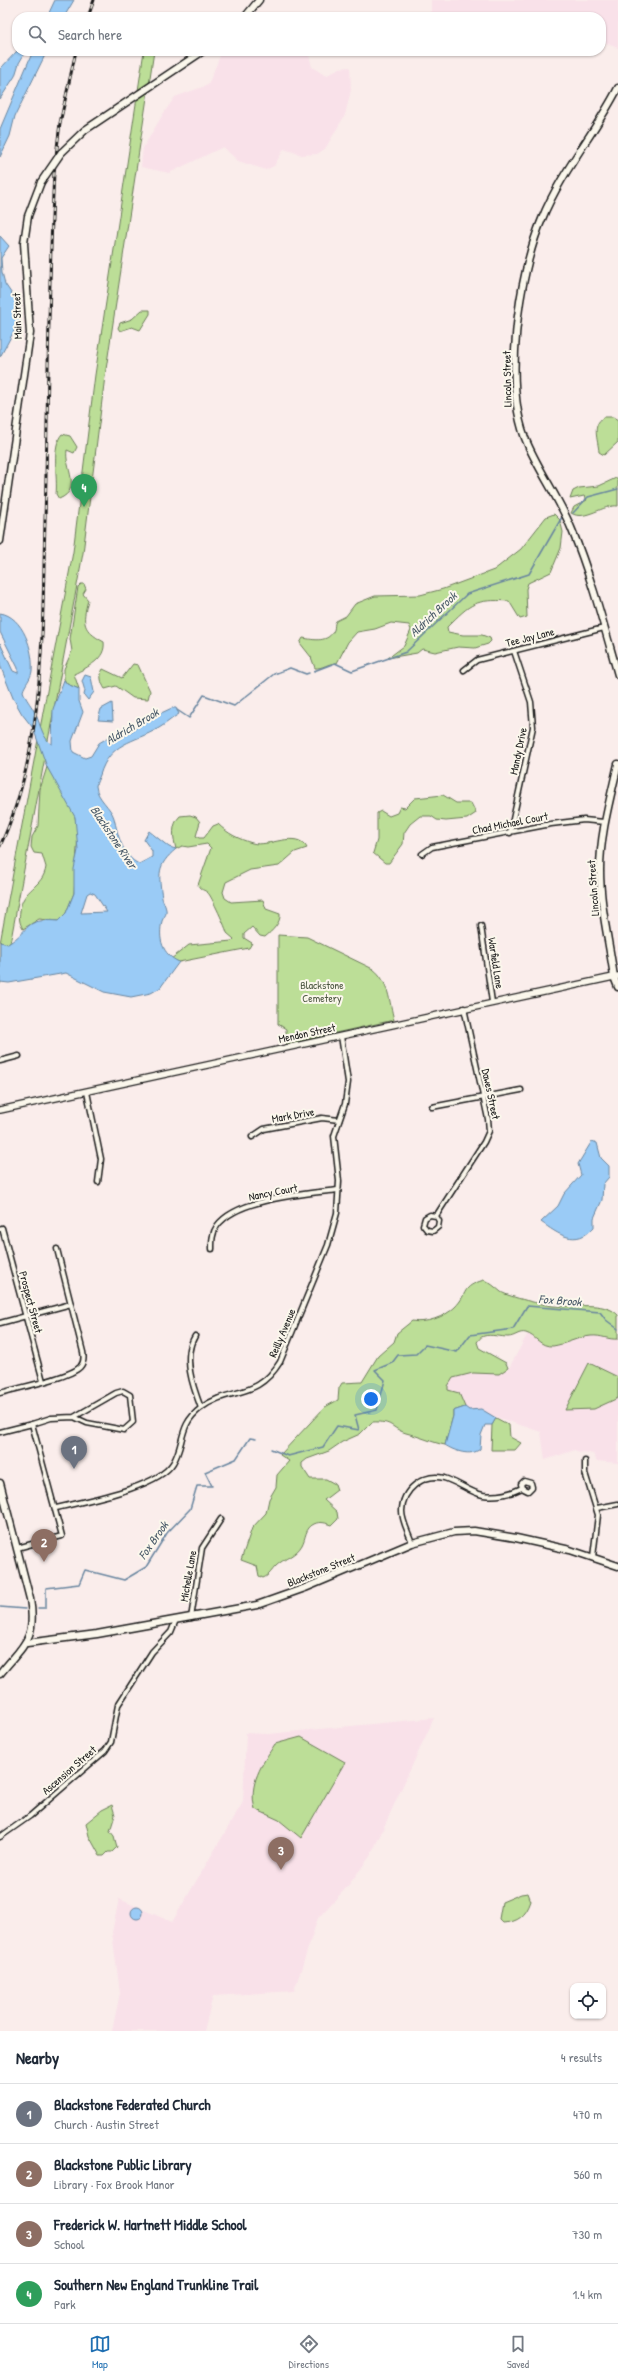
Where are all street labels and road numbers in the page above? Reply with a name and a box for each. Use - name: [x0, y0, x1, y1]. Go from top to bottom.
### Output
- street label: Main Street: [9, 292, 25, 339]
- street label: Lincoln Street: [500, 351, 514, 407]
- street label: Tee Jay Lane: [504, 624, 556, 650]
- street label: Mandy Drive: [506, 725, 530, 776]
- street label: Chad Michael Court: [471, 809, 549, 837]
- street label: Lincoln Street: [584, 859, 602, 917]
- street label: Warfield Lane: [485, 936, 507, 990]
- street label: Mendon Street: [277, 1020, 337, 1046]
- street label: Dawes Street: [479, 1067, 503, 1121]
- street label: Mark Drive: [271, 1104, 316, 1126]
- street label: Nancy Court: [247, 1180, 299, 1204]
- street label: Prospect Street: [16, 1270, 46, 1335]
- street label: Reilly Avenue: [265, 1306, 299, 1360]
- street label: Michelle Lane: [177, 1549, 199, 1603]
- street label: Blackstone Street: [285, 1550, 357, 1590]
- street label: Ascension Street: [39, 1742, 99, 1797]

